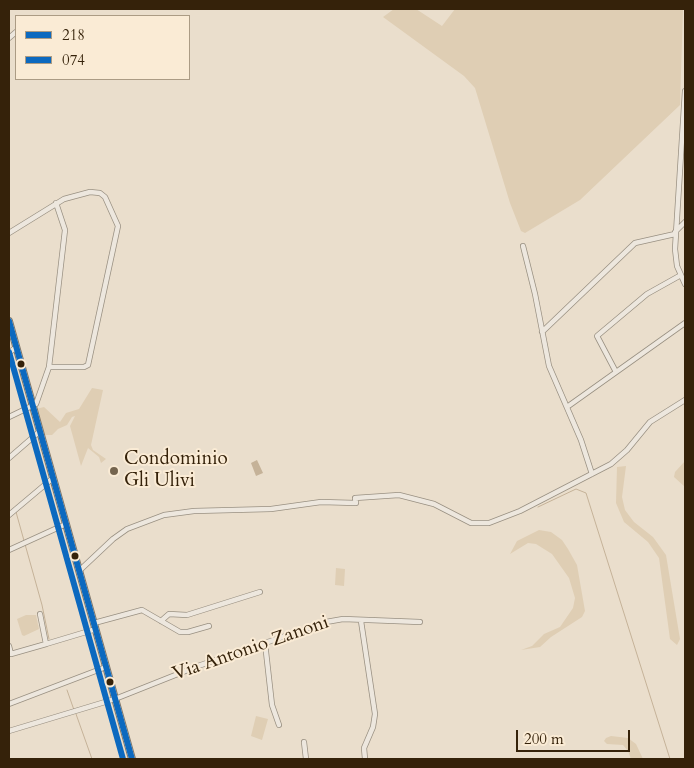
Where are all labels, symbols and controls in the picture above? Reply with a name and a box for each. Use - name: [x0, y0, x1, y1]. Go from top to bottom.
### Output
- legend: [15, 15, 190, 80]
- text: 218: [62, 25, 85, 45]
- text: 074: [62, 50, 85, 70]
- unlabelled marker: [16, 359, 26, 369]
- place label: Condominio Gli Ulivi: [124, 449, 228, 493]
- marker: Condominio Gli Ulivi: [108, 465, 120, 477]
- unlabelled marker: [70, 551, 80, 561]
- street label: Via Antonio Zanoni: [170, 612, 332, 686]
- unlabelled marker: [105, 677, 115, 687]
- scale bar: [519, 720, 633, 752]
- text: 200 m: [524, 729, 564, 749]

